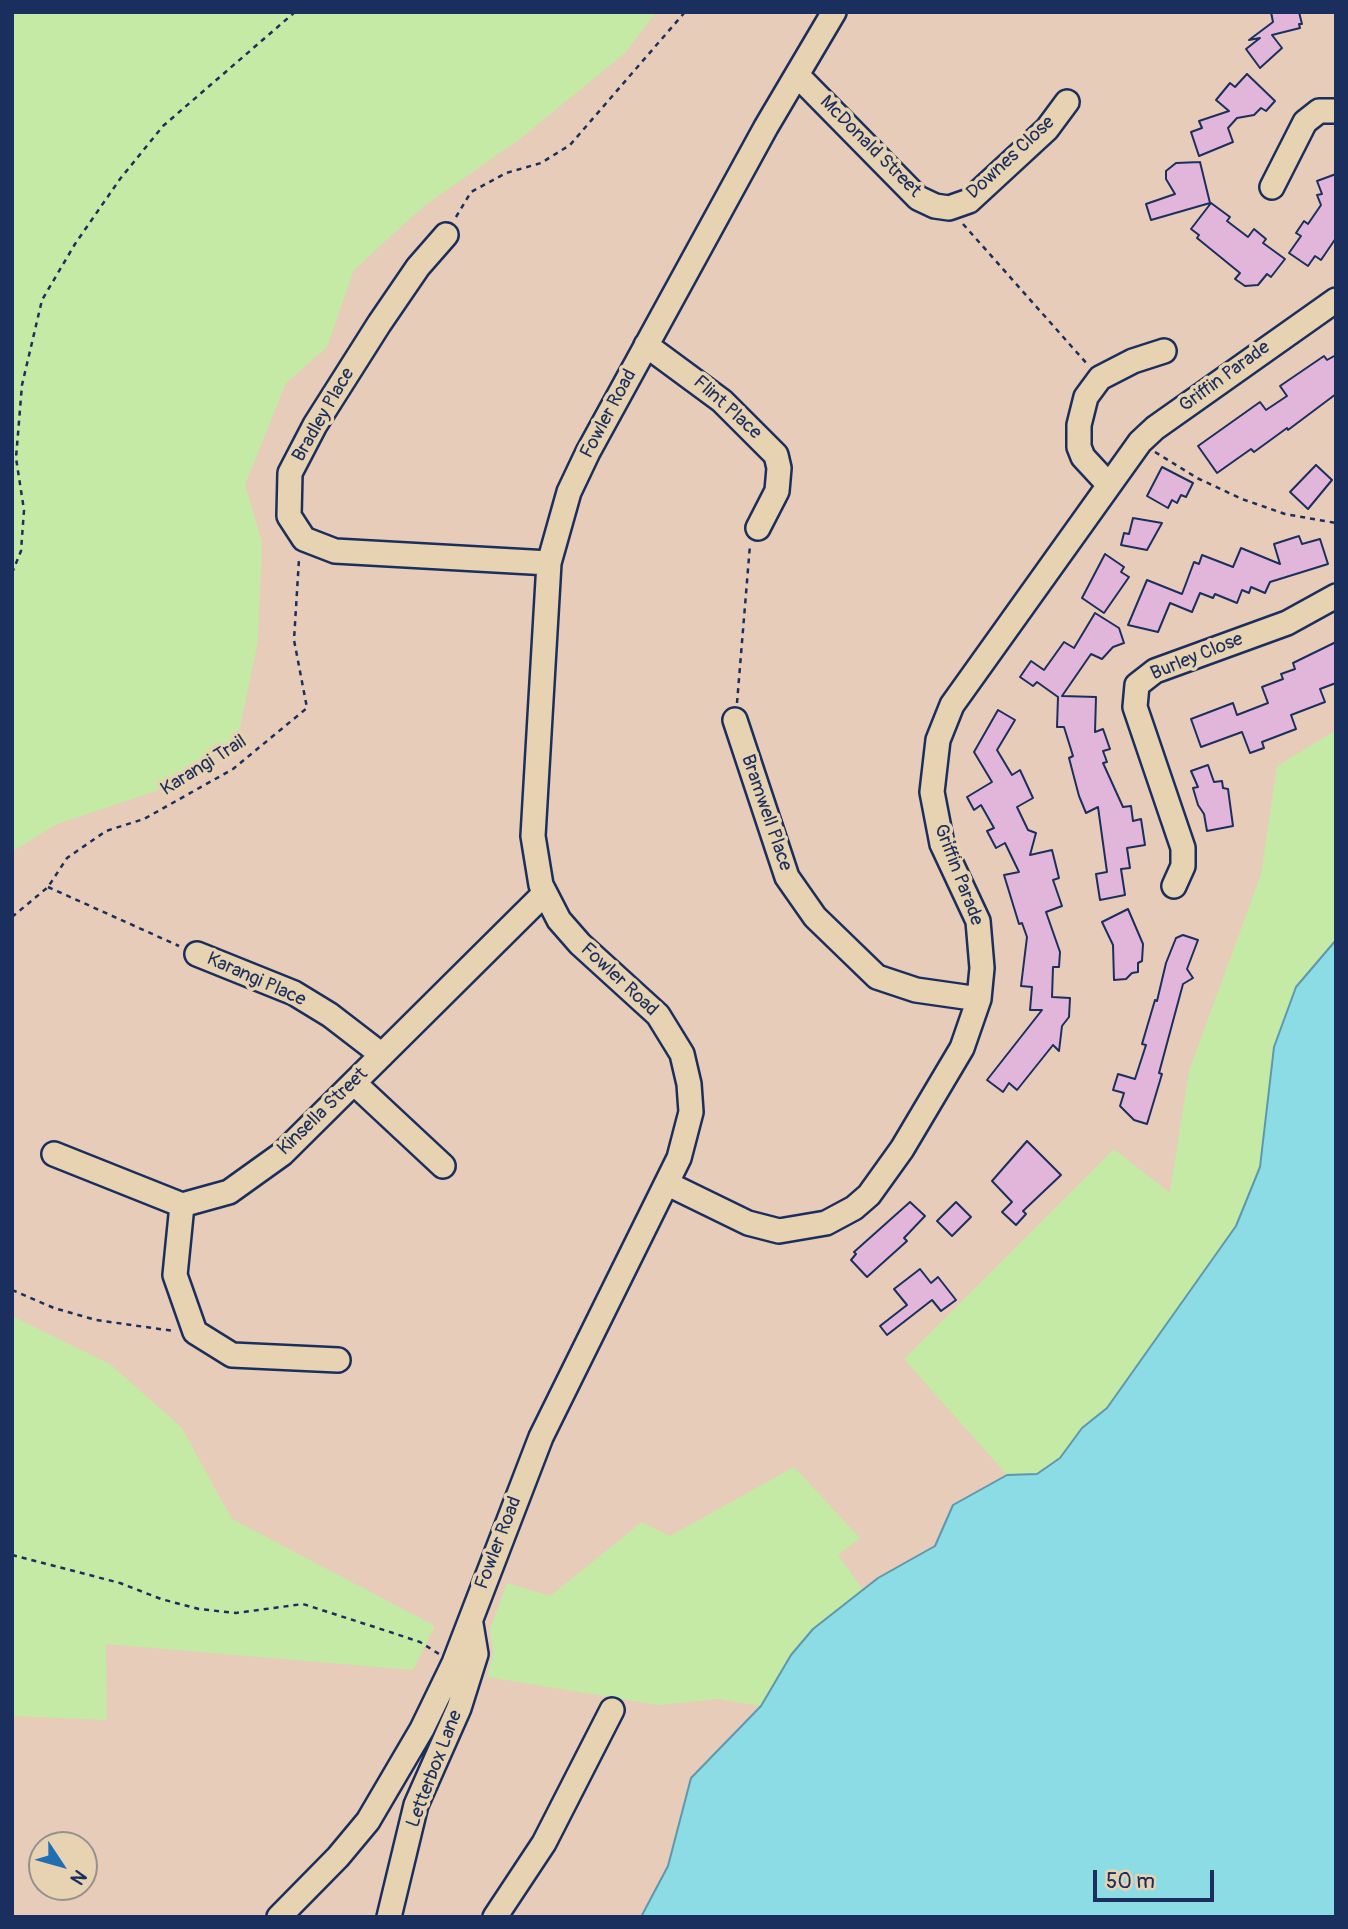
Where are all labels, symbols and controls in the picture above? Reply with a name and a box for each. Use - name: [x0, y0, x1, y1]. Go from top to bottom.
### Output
- street label: McDonald Street: [814, 91, 926, 203]
- street label: Downes Close: [962, 112, 1060, 204]
- street label: Griffin Parade: [1175, 336, 1275, 418]
- street label: Bradley Place: [288, 364, 360, 466]
- street label: Fowler Road: [576, 366, 642, 462]
- street label: Flint Place: [688, 371, 766, 445]
- street label: Burley Close: [1148, 628, 1246, 686]
- street label: Karangi Trail: [157, 731, 251, 801]
- street label: Bramwell Place: [735, 752, 797, 874]
- street label: Griffin Parade: [928, 821, 988, 929]
- street label: Fowler Road: [576, 938, 662, 1022]
- street label: Karangi Place: [203, 948, 309, 1012]
- street label: Kinsella Street: [273, 1063, 373, 1161]
- street label: Fowler Road: [471, 1493, 527, 1593]
- street label: Letterbox Lane: [402, 1707, 468, 1831]
- north arrow: [28, 1831, 98, 1901]
- scale bar: [1096, 1856, 1217, 1900]
- text: N: [65, 1865, 92, 1889]
- text: 50 m: [1106, 1868, 1155, 1895]

